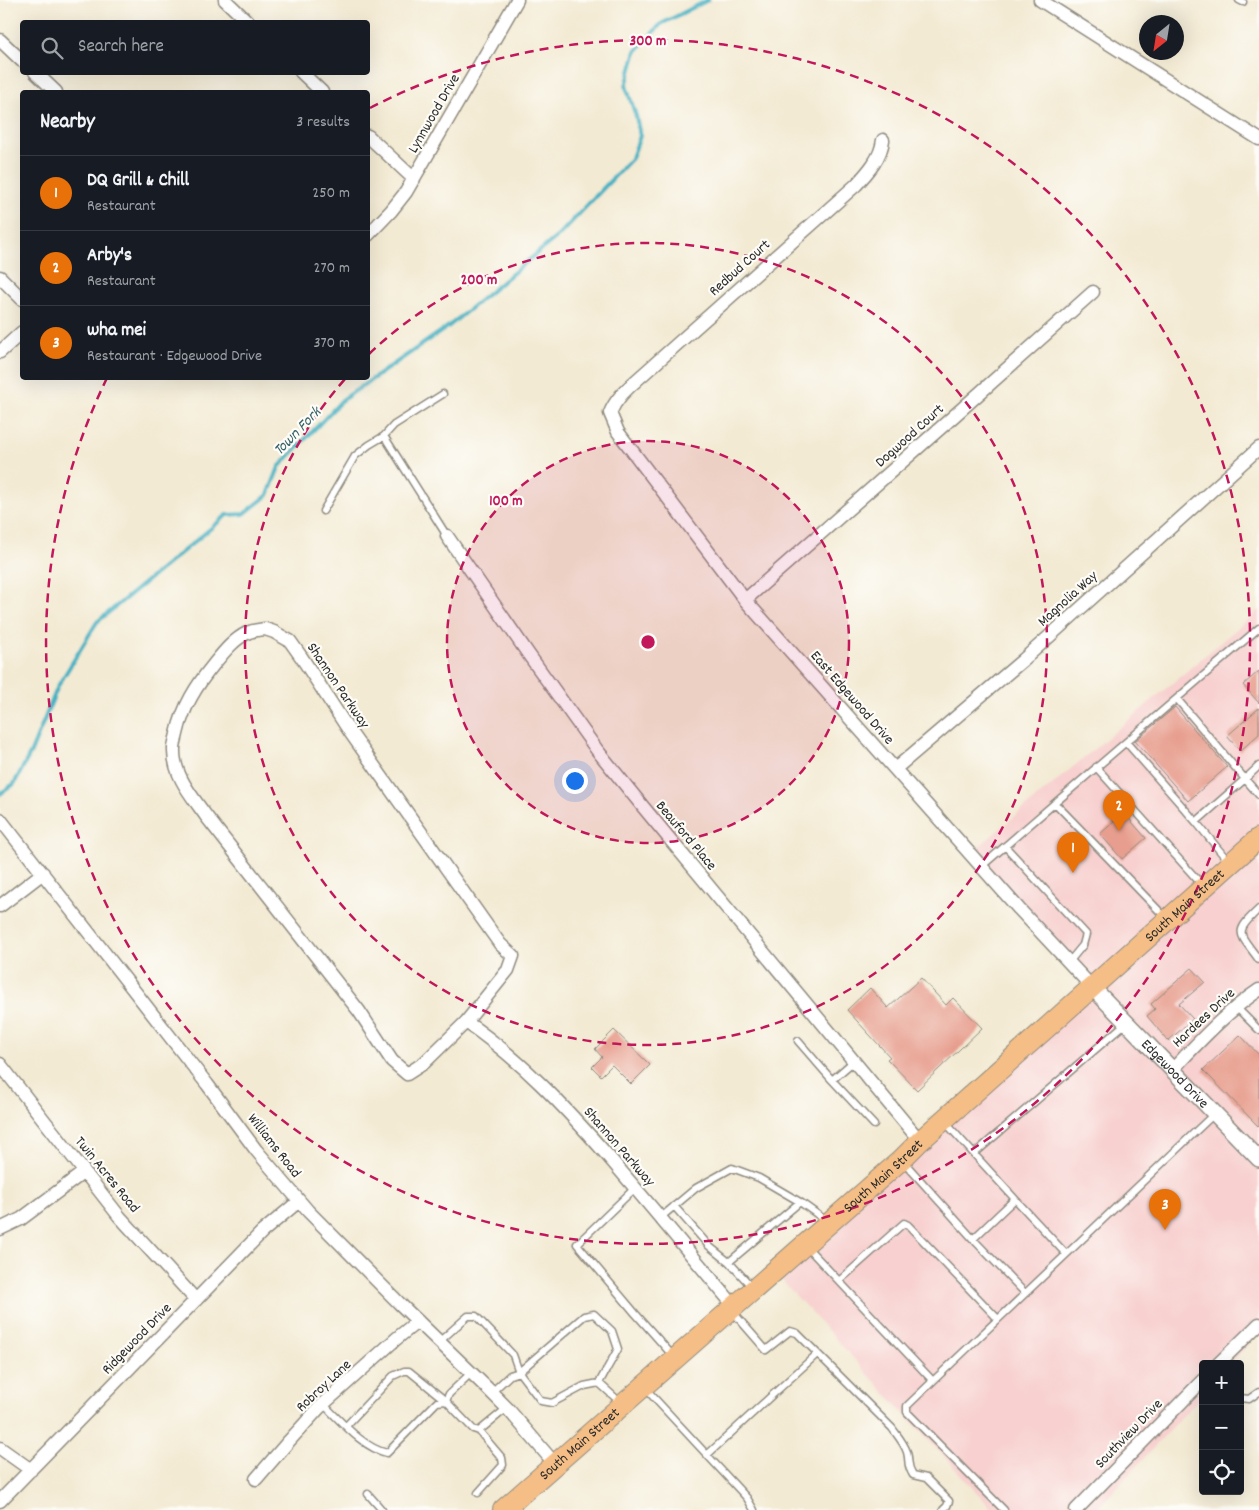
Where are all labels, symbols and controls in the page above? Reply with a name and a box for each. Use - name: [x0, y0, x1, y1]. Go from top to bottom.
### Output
- north arrow: [1139, 15, 1184, 60]
- search box: [20, 20, 370, 75]
- text: 300 m: [630, 31, 666, 53]
- icon: search: [38, 34, 66, 62]
- text: Search here: [78, 34, 164, 61]
- street label: Lynnwood Drive: [403, 70, 467, 158]
- text: Nearby: [40, 108, 95, 138]
- text: 3 results: [296, 111, 350, 134]
- text: DQ Grill & Chill: [87, 168, 189, 195]
- text: 1: [54, 182, 58, 205]
- text: 250 m: [312, 182, 350, 205]
- text: Restaurant: [87, 195, 156, 218]
- street label: Redbud Court: [705, 235, 776, 302]
- text: Arby's: [87, 243, 132, 270]
- text: 2: [53, 257, 60, 280]
- text: 270 m: [314, 257, 350, 280]
- text: Restaurant: [87, 270, 156, 293]
- text: 200 m: [461, 270, 497, 292]
- text: wha mei: [87, 318, 146, 345]
- text: 3: [52, 332, 60, 355]
- text: 370 m: [313, 332, 350, 355]
- text: Restaurant · Edgewood Drive: [87, 345, 262, 368]
- street label: Dogwood Court: [871, 399, 950, 473]
- water label: Town Fork: [269, 401, 328, 461]
- text: 100 m: [489, 491, 523, 513]
- street label: Magnolia Way: [1033, 566, 1104, 633]
- centre of rings: [639, 633, 657, 651]
- street label: Shannon Parkway: [300, 639, 375, 734]
- street label: East Edgewood Drive: [804, 646, 899, 751]
- your location: [562, 768, 588, 794]
- pin: 2: [1103, 790, 1135, 831]
- street label: Beauford Place: [650, 797, 722, 876]
- pin: 1: [1057, 832, 1089, 873]
- street label: South Main Street: [1140, 864, 1231, 948]
- street label: Hardees Drive: [1168, 983, 1241, 1054]
- street label: Edgewood Drive: [1135, 1035, 1214, 1115]
- street label: Shannon Parkway: [577, 1102, 660, 1193]
- street label: Williams Road: [241, 1109, 306, 1183]
- street label: Twin Acres Road: [69, 1132, 144, 1218]
- street label: South Main Street: [839, 1135, 929, 1219]
- pin: 3: [1149, 1189, 1181, 1230]
- street label: Ridgewood Drive: [97, 1298, 178, 1380]
- street label: Robroy Lane: [292, 1355, 357, 1418]
- map controls: [1199, 1360, 1244, 1495]
- button: +: [1199, 1360, 1244, 1405]
- street label: Southview Drive: [1090, 1394, 1169, 1474]
- street label: South Main Street: [535, 1403, 626, 1486]
- button: −: [1199, 1405, 1244, 1450]
- button: locate: [1199, 1450, 1244, 1495]

